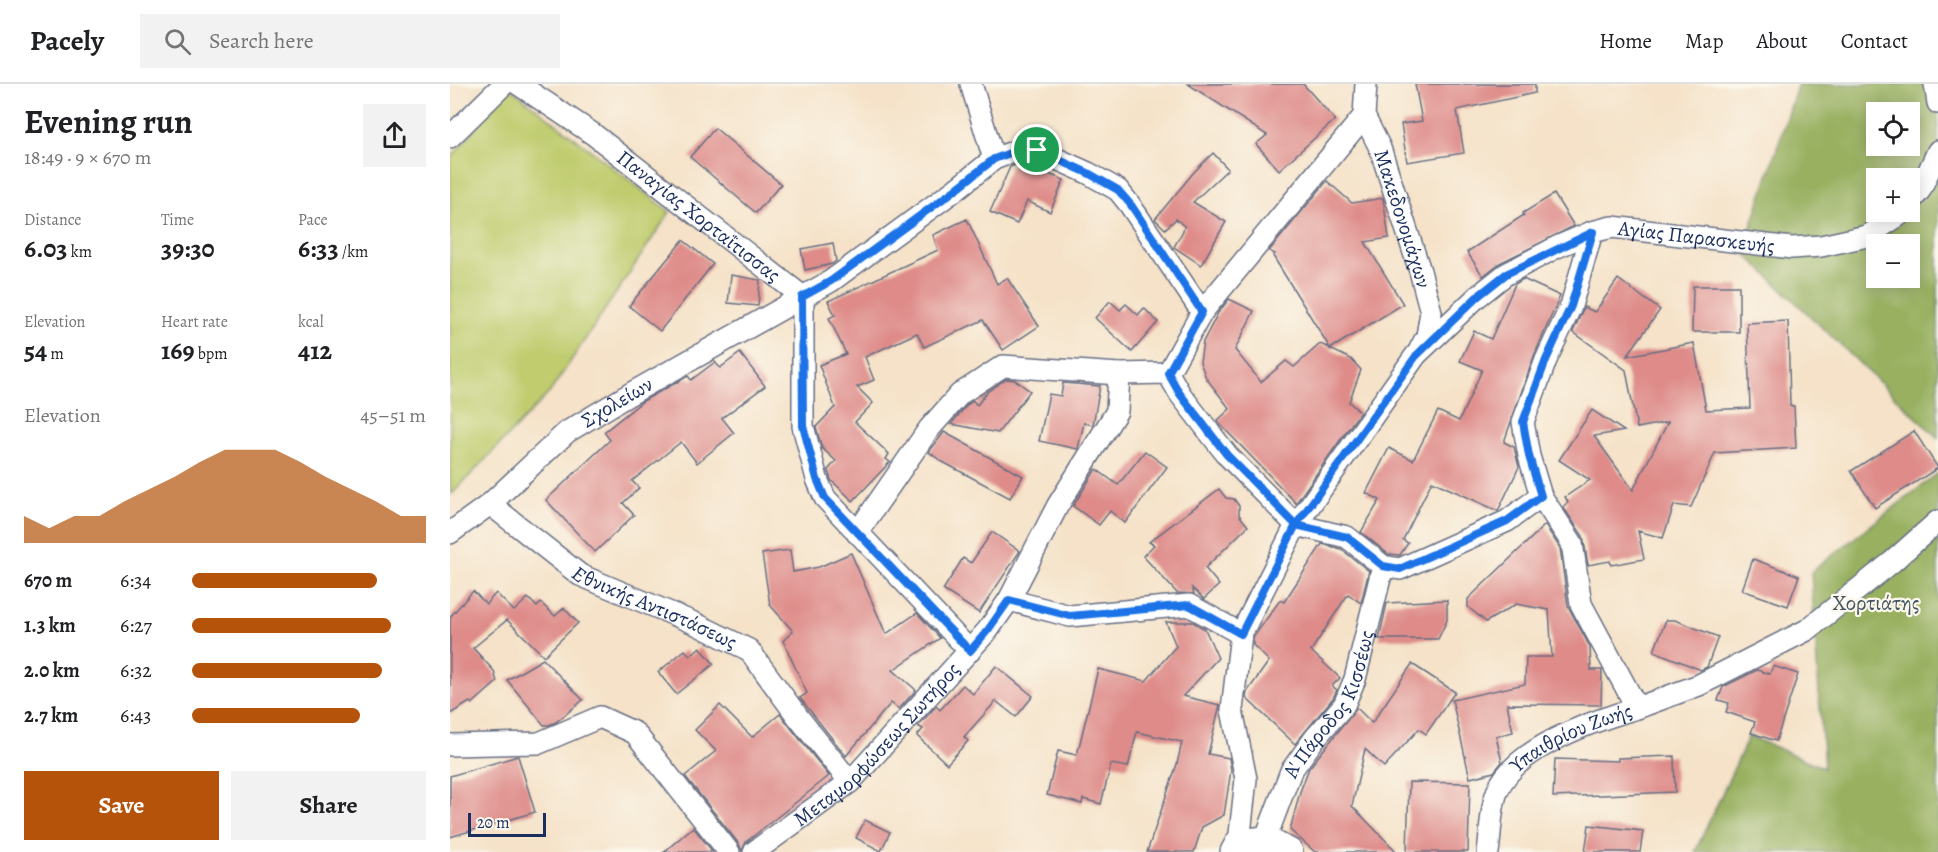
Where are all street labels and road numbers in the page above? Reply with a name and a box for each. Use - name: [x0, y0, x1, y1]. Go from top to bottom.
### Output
- street label: Παναγίας Χορταΐτισσας: [611, 144, 786, 289]
- street label: Μακεδονομάχων: [1367, 146, 1438, 291]
- street label: Αγίας Παρασκευής: [1615, 214, 1776, 260]
- street label: Σχολείων: [576, 370, 658, 434]
- street label: Εθνικής Αντιστάσεως: [566, 560, 742, 656]
- street label: Α' Πάροδος Κισσέως: [1275, 627, 1381, 783]
- street label: Μεταμορφώσεως Σωτήρος: [788, 656, 966, 833]
- street label: Υπαιθρίου Ζωής: [1503, 696, 1635, 779]

